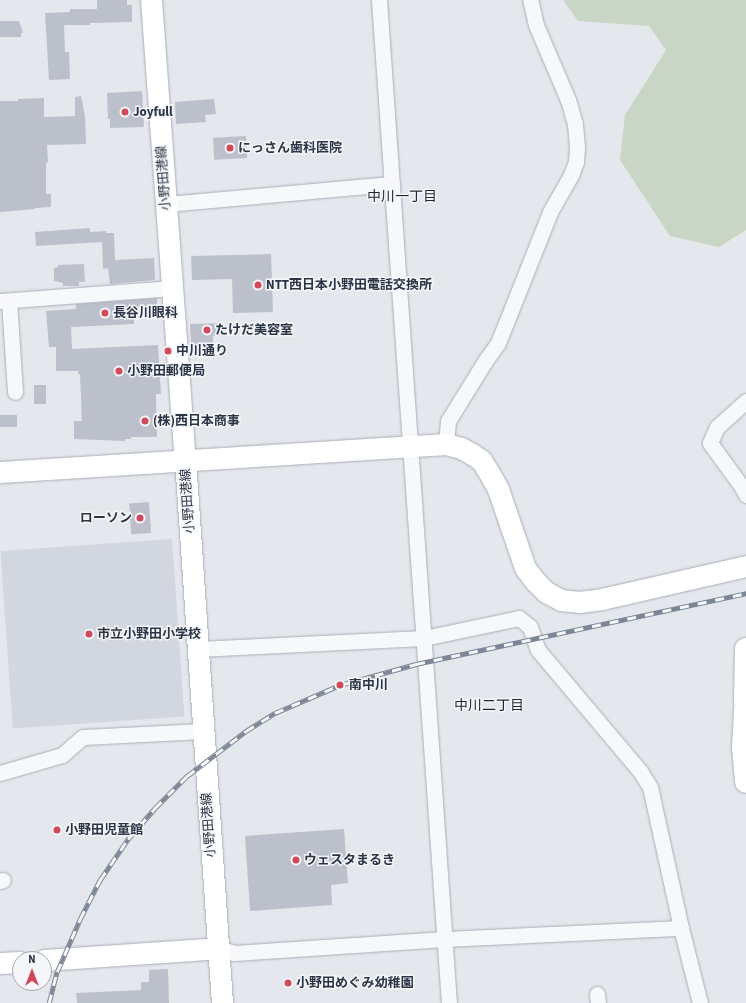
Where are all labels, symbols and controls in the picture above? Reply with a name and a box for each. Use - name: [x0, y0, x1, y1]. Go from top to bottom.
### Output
- place label: Joyfull: [133, 104, 173, 120]
- marker: Joyfull: [120, 107, 130, 117]
- place label: にっさん歯科医院: [238, 140, 342, 156]
- marker: にっさん歯科医院: [225, 143, 235, 153]
- street label: 小野田港線: [154, 145, 174, 211]
- district label: 中川一丁目: [367, 189, 437, 205]
- place label: NTT西日本小野田電話交換所: [266, 277, 432, 293]
- marker: NTT西日本小野田電話交換所: [253, 280, 263, 290]
- place label: 長谷川眼科: [113, 305, 178, 321]
- marker: 長谷川眼科: [100, 308, 110, 318]
- place label: たけだ美容室: [215, 322, 293, 338]
- marker: たけだ美容室: [202, 325, 212, 335]
- place label: 中川通り: [176, 343, 228, 359]
- marker: 中川通り: [163, 346, 173, 356]
- place label: 小野田郵便局: [127, 363, 205, 379]
- marker: 小野田郵便局: [114, 366, 124, 376]
- place label: (株)西日本商事: [153, 413, 240, 429]
- marker: (株)西日本商事: [140, 416, 150, 426]
- street label: 小野田港線: [178, 468, 198, 534]
- place label: ローソン: [80, 510, 132, 526]
- marker: ローソン: [135, 513, 145, 523]
- place label: 市立小野田小学校: [97, 626, 201, 642]
- marker: 市立小野田小学校: [84, 629, 94, 639]
- place label: 南中川: [349, 677, 388, 693]
- marker: 南中川: [334, 679, 346, 691]
- district label: 中川二丁目: [454, 698, 524, 714]
- street label: 小野田港線: [199, 792, 219, 858]
- place label: 小野田児童館: [65, 822, 143, 838]
- marker: 小野田児童館: [52, 825, 62, 835]
- place label: ウェスタまるき: [304, 852, 395, 868]
- marker: ウェスタまるき: [291, 855, 301, 865]
- north arrow: [12, 951, 52, 991]
- text: N: [28, 952, 36, 967]
- place label: 小野田めぐみ幼稚園: [296, 975, 413, 991]
- marker: 小野田めぐみ幼稚園: [283, 978, 293, 988]

